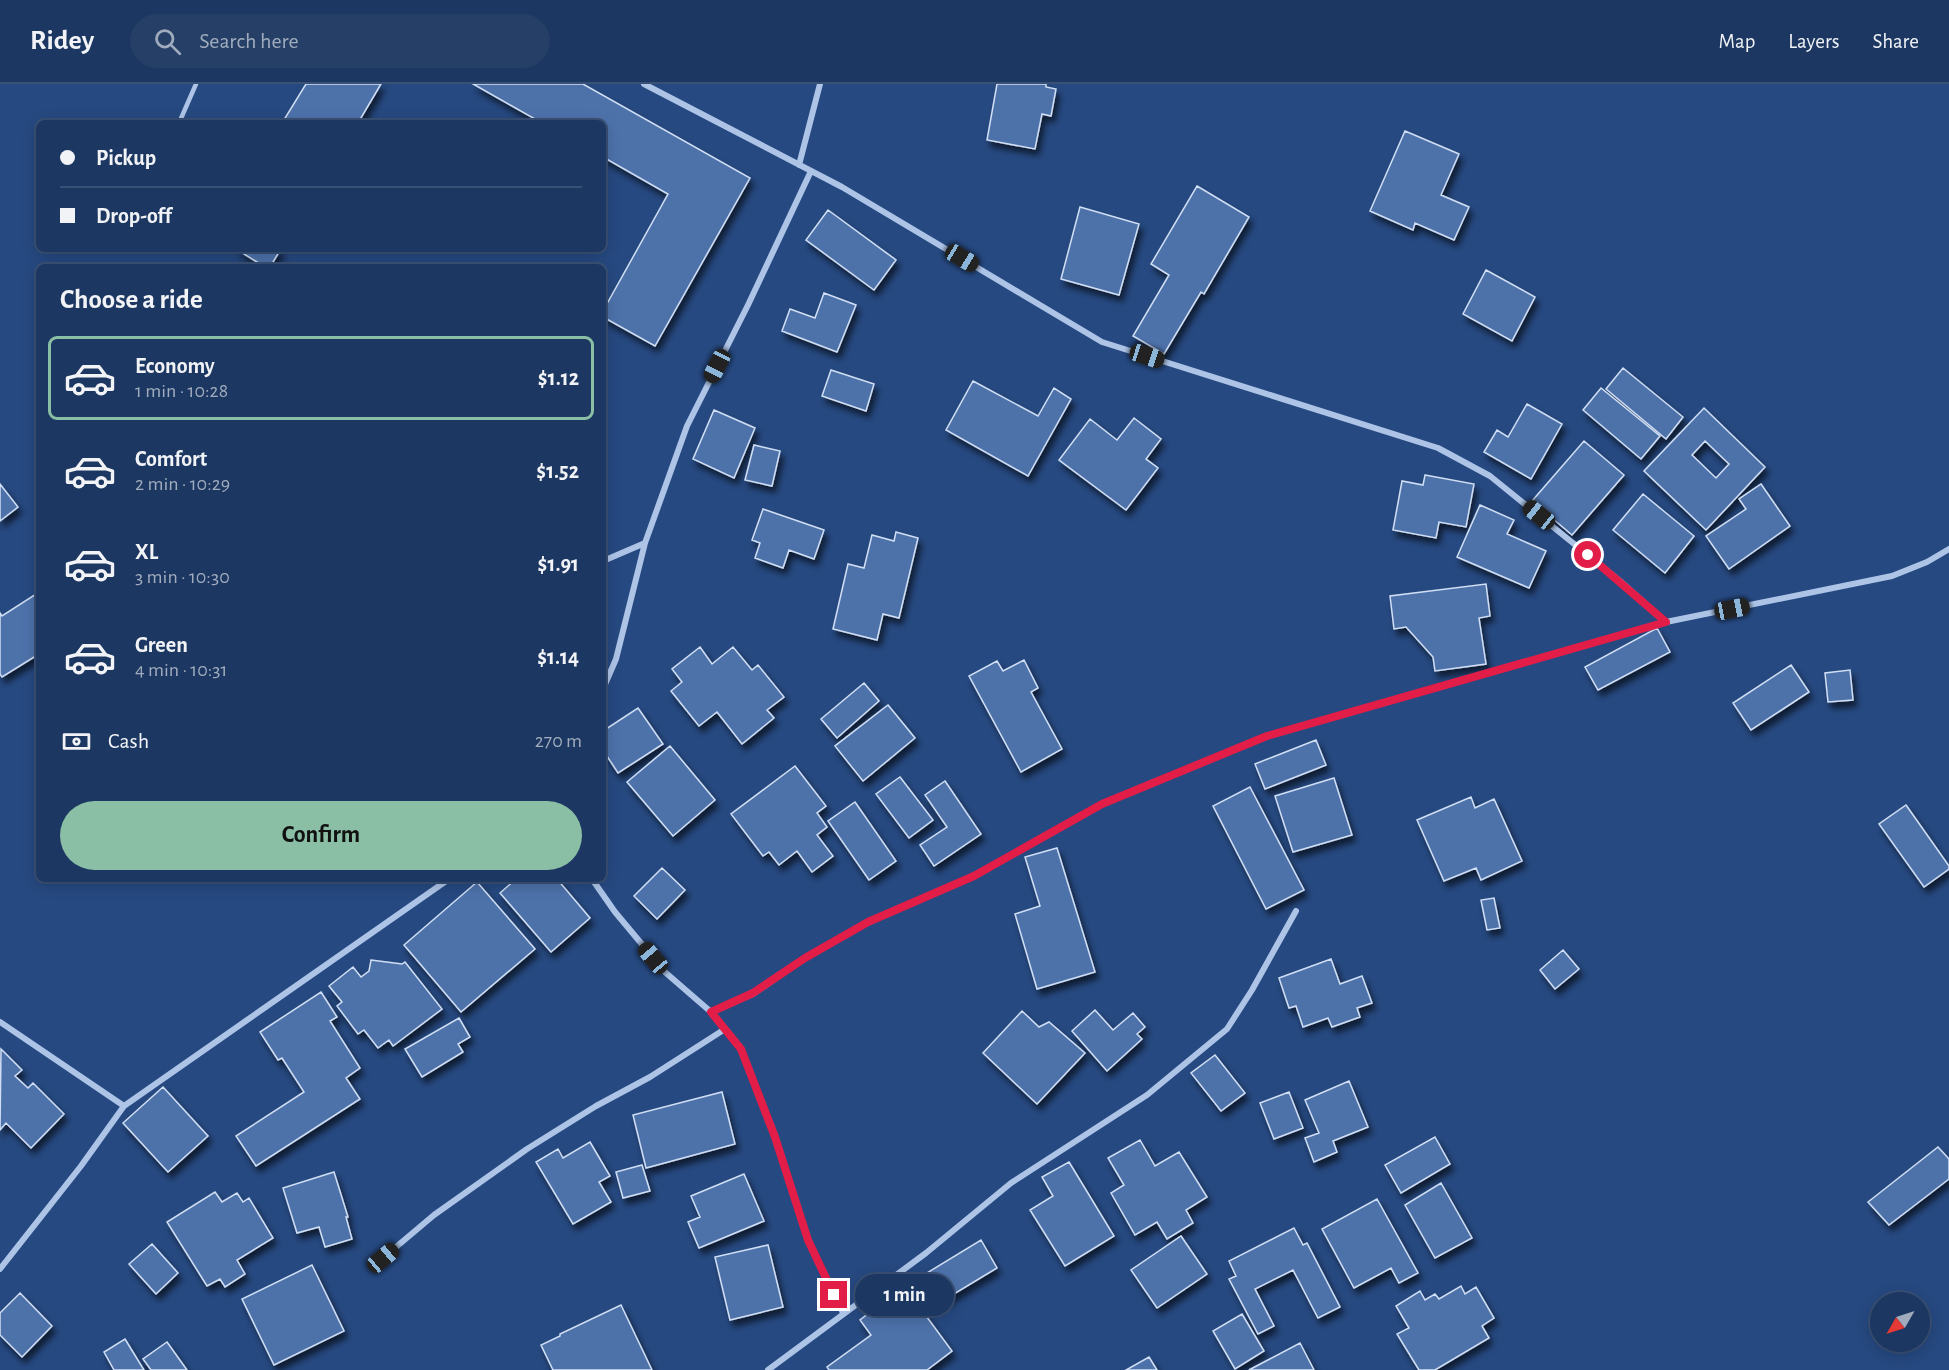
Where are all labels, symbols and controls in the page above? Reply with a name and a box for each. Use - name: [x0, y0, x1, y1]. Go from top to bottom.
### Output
- search box: [130, 14, 550, 68]
- icon: search: [151, 25, 184, 58]
- text: Ridey: [30, 27, 94, 55]
- text: Search here: [199, 30, 299, 52]
- text: Map: [1719, 31, 1755, 52]
- text: Layers: [1788, 31, 1839, 52]
- text: Share: [1872, 31, 1919, 52]
- text: Pickup: [96, 147, 156, 169]
- text: Drop-off: [96, 205, 172, 227]
- car: [942, 241, 982, 275]
- text: Choose a ride: [60, 286, 203, 313]
- car: [1127, 342, 1167, 370]
- car: [701, 346, 733, 386]
- icon: car: [63, 351, 117, 405]
- text: Economy: [135, 355, 215, 377]
- text: $1.12: [538, 367, 579, 389]
- text: 1 min · 10:28: [135, 381, 228, 401]
- icon: car: [63, 444, 117, 498]
- text: Comfort: [135, 448, 207, 470]
- text: $1.52: [536, 460, 579, 482]
- text: 2 min · 10:29: [135, 474, 230, 494]
- car: [1519, 497, 1559, 533]
- icon: car: [63, 537, 117, 591]
- text: XL: [135, 541, 158, 563]
- route start: [1574, 541, 1601, 568]
- text: $1.91: [538, 553, 579, 575]
- text: 3 min · 10:30: [135, 567, 230, 587]
- car: [1713, 597, 1751, 621]
- icon: car: [63, 630, 117, 684]
- text: Green: [135, 634, 188, 656]
- text: $1.14: [537, 646, 579, 668]
- text: 4 min · 10:31: [135, 660, 227, 680]
- icon: cash: [60, 725, 93, 758]
- text: Cash: [108, 730, 149, 752]
- text: 270 m: [535, 731, 582, 751]
- button: Confirm: [60, 801, 582, 870]
- car: [635, 938, 671, 978]
- car: [363, 1240, 403, 1276]
- callout: 1 min: [855, 1274, 954, 1316]
- route end: [820, 1281, 847, 1308]
- text: 1 min: [883, 1285, 926, 1305]
- north arrow: [1870, 1292, 1930, 1352]
- map controls: [1870, 1292, 1930, 1352]

